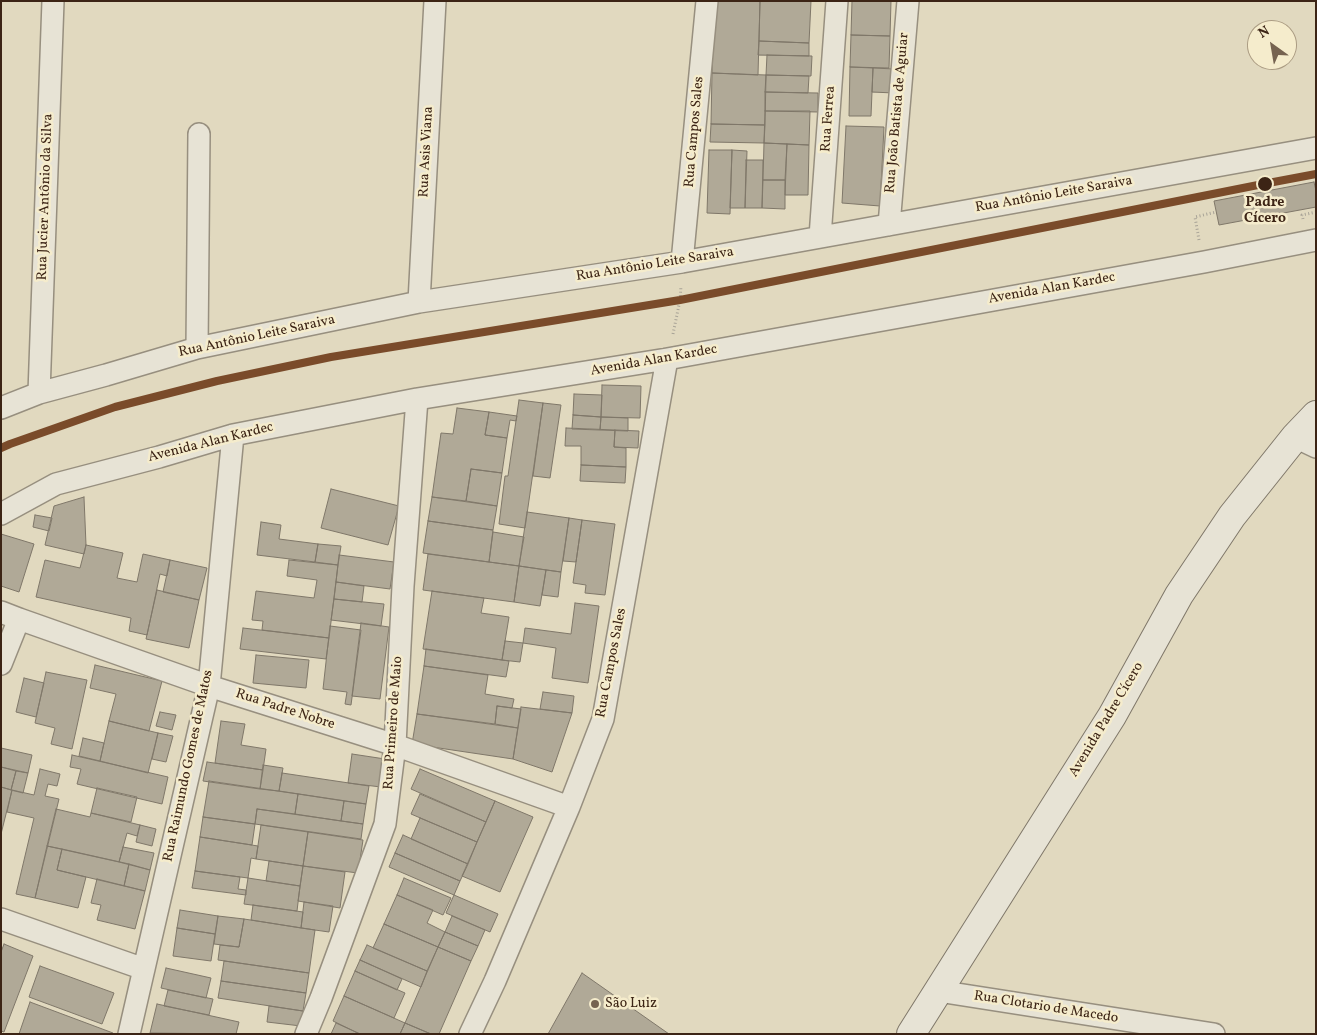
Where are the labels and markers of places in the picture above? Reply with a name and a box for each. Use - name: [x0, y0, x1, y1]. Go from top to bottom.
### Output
- marker: Padre Cícero: [1256, 175, 1274, 193]
- place label: Padre Cícero: [1244, 195, 1286, 228]
- place label: São Luiz: [605, 996, 657, 1012]
- marker: São Luiz: [589, 998, 601, 1010]

